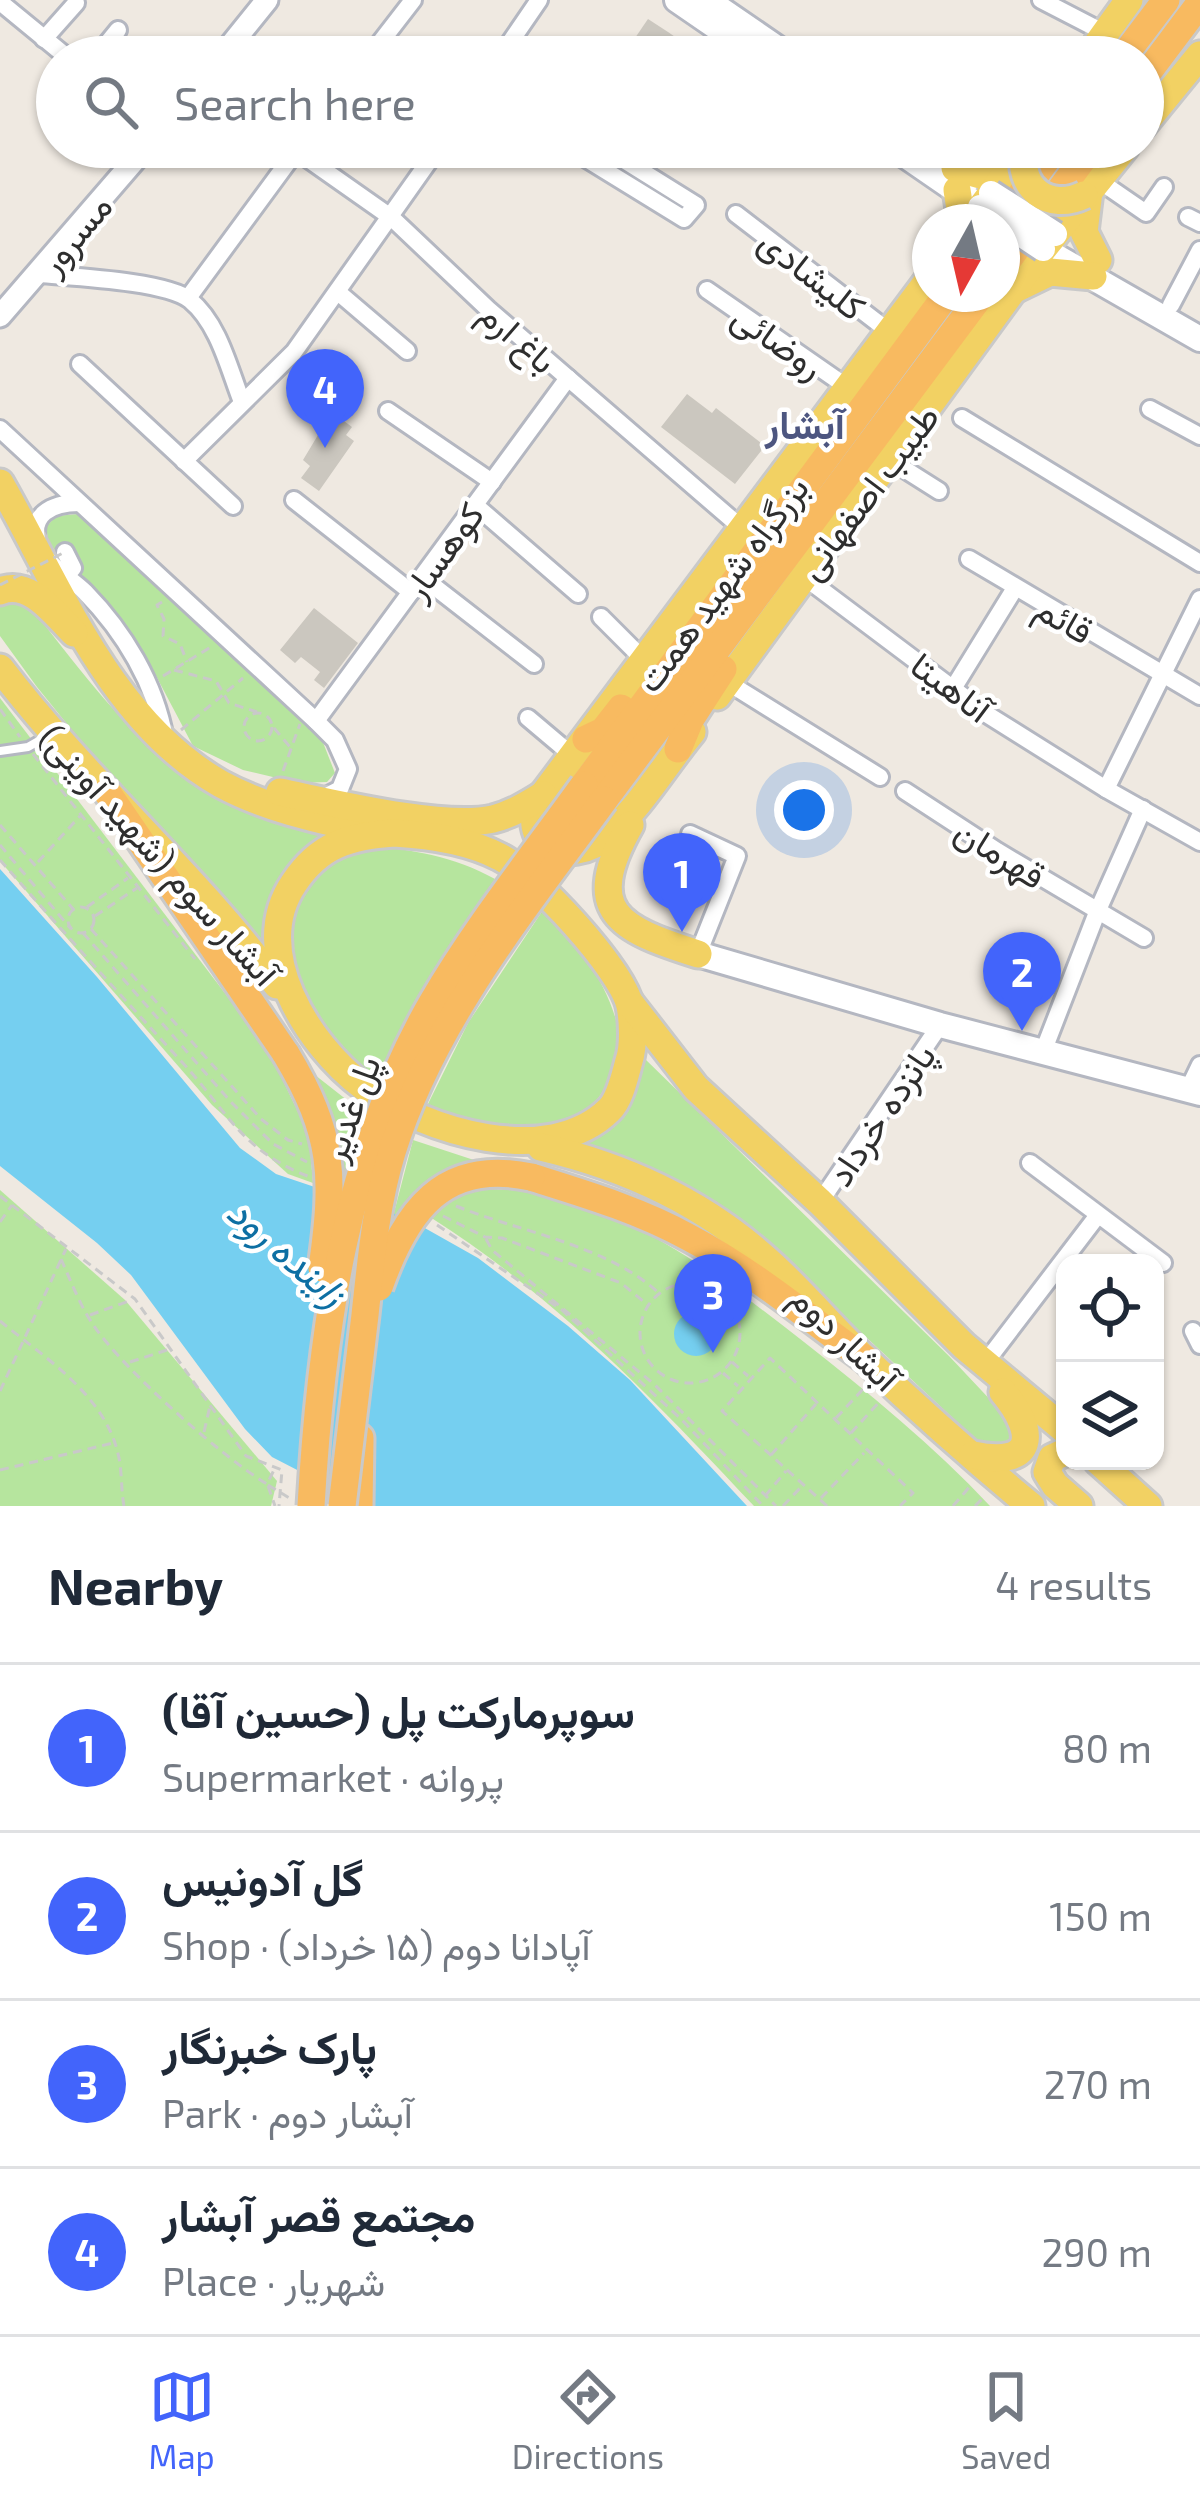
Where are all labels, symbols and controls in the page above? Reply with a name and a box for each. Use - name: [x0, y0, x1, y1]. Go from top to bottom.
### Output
- search box: [36, 36, 1164, 168]
- icon: search: [78, 69, 144, 135]
- text: Search here: [174, 75, 416, 129]
- street label: مسرور: [28, 184, 122, 284]
- north arrow: [912, 204, 1020, 312]
- street label: کلیشادی: [750, 218, 875, 329]
- street label: باغ ارم: [468, 291, 566, 385]
- street label: روضائی: [723, 293, 833, 389]
- pin: 4: [286, 349, 364, 448]
- street label: طبیب اصفهانی: [787, 395, 949, 589]
- district label: آبشار: [764, 400, 848, 450]
- street label: بزرگراه شهید همت: [626, 467, 819, 701]
- street label: کوهسار: [392, 493, 494, 609]
- street label: قائم: [1026, 584, 1102, 655]
- street label: آناهیتا: [903, 642, 1003, 732]
- street label: آبشار سوم (شهید آوینی): [28, 715, 290, 998]
- your location: [774, 780, 834, 840]
- street label: قهرمان: [946, 808, 1054, 899]
- pin: 1: [643, 833, 721, 932]
- pin: 2: [983, 932, 1061, 1031]
- street label: پانزده خرداد: [817, 1035, 947, 1196]
- street label: پل غدیر: [310, 1049, 393, 1169]
- water label: زاینده رود: [217, 1187, 358, 1318]
- pin: 3: [674, 1254, 752, 1353]
- map controls: [1056, 1254, 1164, 1470]
- button: locate: [1056, 1254, 1164, 1362]
- street label: آبشار دوم: [780, 1275, 911, 1404]
- button: layers: [1056, 1362, 1164, 1470]
- text: Nearby: [48, 1554, 223, 1615]
- text: 4 results: [995, 1561, 1152, 1608]
- text: سوپرمارکت پل (حسین آقا): [162, 1683, 635, 1737]
- text: 1: [79, 1724, 95, 1771]
- text: 80 m: [1062, 1724, 1152, 1771]
- text: Supermarket · پروانه: [162, 1753, 504, 1800]
- text: گل آدونیس: [162, 1851, 363, 1905]
- text: 2: [76, 1892, 98, 1939]
- text: 150 m: [1049, 1892, 1152, 1939]
- text: Shop · آپادانا دوم (۱۵ خرداد): [162, 1921, 590, 1968]
- text: پارک خبرنگار: [162, 2019, 377, 2073]
- text: 3: [76, 2060, 98, 2107]
- text: 270 m: [1044, 2060, 1152, 2107]
- text: Park · آبشار دوم: [162, 2089, 413, 2136]
- text: مجتمع قصر آبشار: [162, 2187, 476, 2241]
- text: 4: [75, 2228, 99, 2275]
- text: 290 m: [1041, 2228, 1152, 2275]
- text: Place · شهریار: [162, 2257, 385, 2304]
- tab: Map: [149, 2364, 215, 2476]
- tab: Directions: [512, 2364, 664, 2476]
- tab: Saved: [961, 2364, 1051, 2476]

